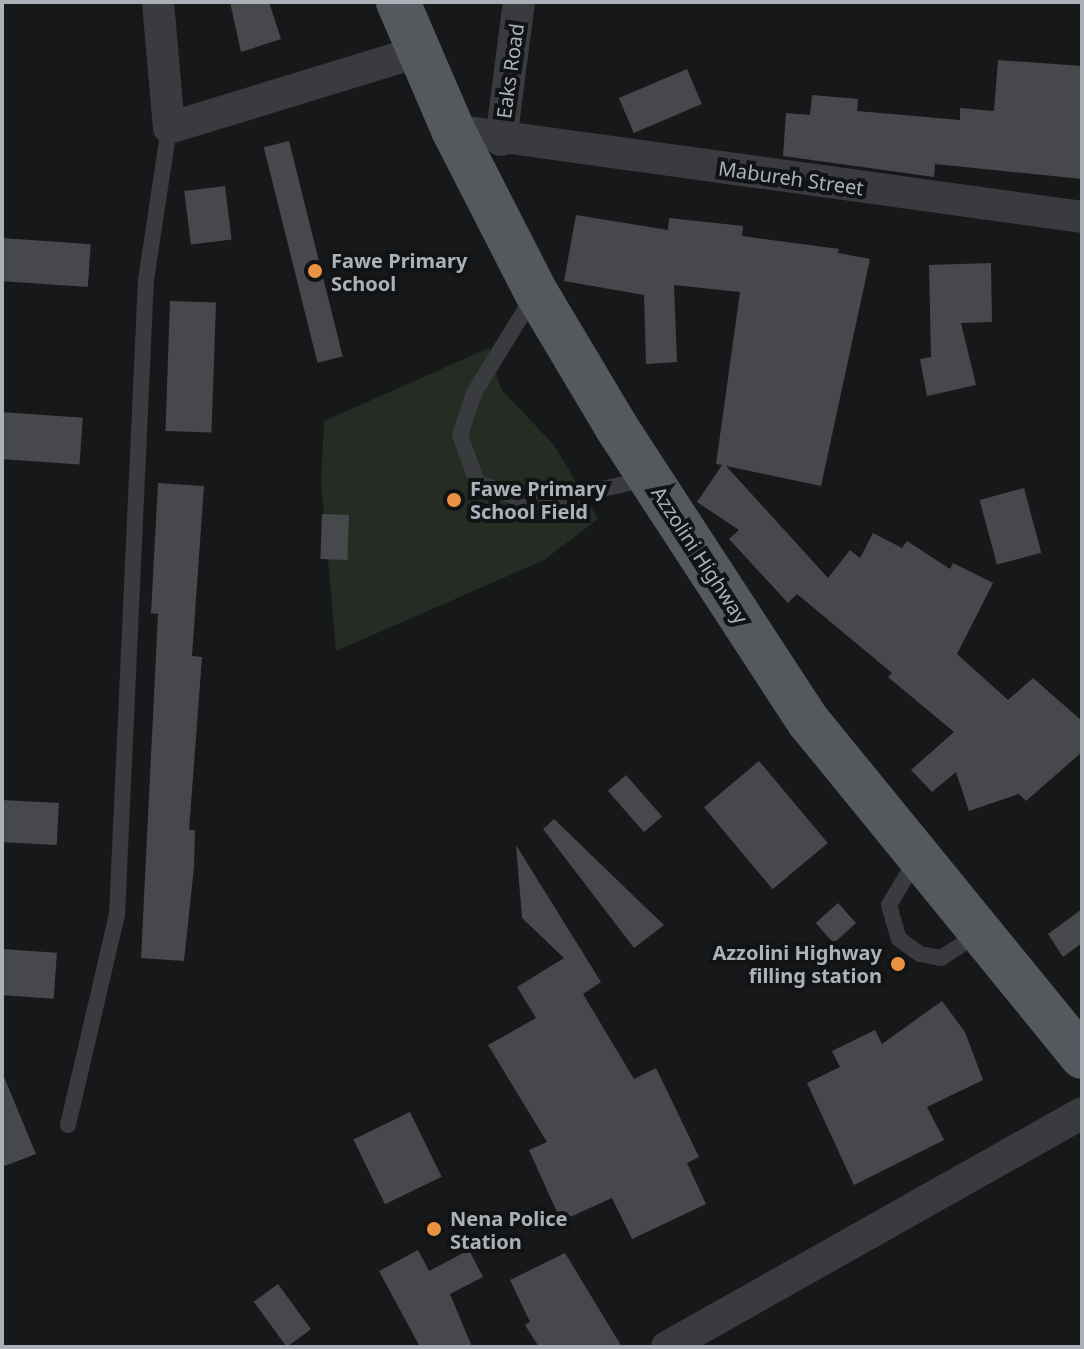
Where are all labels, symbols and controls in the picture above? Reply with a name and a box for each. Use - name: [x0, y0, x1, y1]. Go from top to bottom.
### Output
- street label: Eaks Road: [491, 22, 529, 120]
- street label: Mabureh Street: [717, 156, 865, 200]
- place label: Fawe Primary School: [331, 248, 467, 295]
- marker: Fawe Primary School: [306, 262, 324, 280]
- place label: Fawe Primary School Field: [470, 476, 606, 523]
- street label: Azzolini Highway: [647, 482, 753, 628]
- marker: Fawe Primary School Field: [445, 491, 463, 509]
- place label: Azzolini Highway filling station: [712, 940, 882, 987]
- marker: Azzolini Highway filling station: [889, 955, 907, 973]
- place label: Nena Police Station: [450, 1206, 567, 1253]
- marker: Nena Police Station: [425, 1220, 443, 1238]

